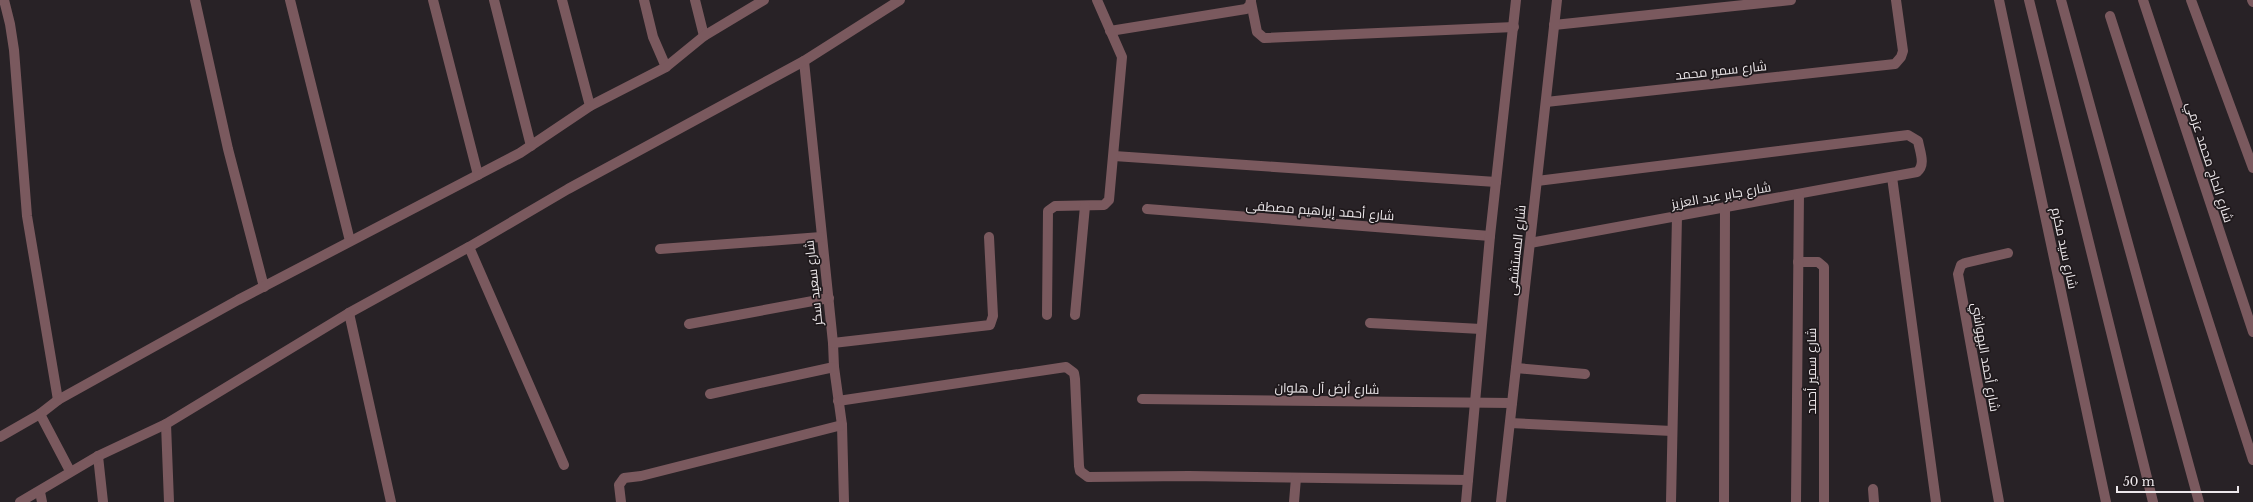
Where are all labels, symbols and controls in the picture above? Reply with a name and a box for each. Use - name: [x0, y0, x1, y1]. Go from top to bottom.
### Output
- street label: شارع سمير محمد: [1675, 57, 1768, 84]
- street label: شارع الحاج محمد عزمي: [2180, 100, 2237, 225]
- street label: شارع جابر عبد العزيز: [1669, 178, 1772, 213]
- street label: شارع أحمد إبراهيم مصطفى: [1245, 197, 1395, 225]
- street label: شارع المستشفى: [1503, 204, 1530, 296]
- street label: شارع سيد مكرم: [2047, 206, 2081, 291]
- street label: شارع سعيد سكر: [801, 239, 827, 327]
- street label: شارع أحمد البهواشي: [1966, 301, 2003, 413]
- street label: شارع سمير أحمد: [1803, 328, 1820, 414]
- street label: شارع أرض آل هلوان: [1274, 379, 1380, 398]
- scale bar: [2117, 468, 2238, 494]
- text: 50 m: [2123, 474, 2155, 489]

